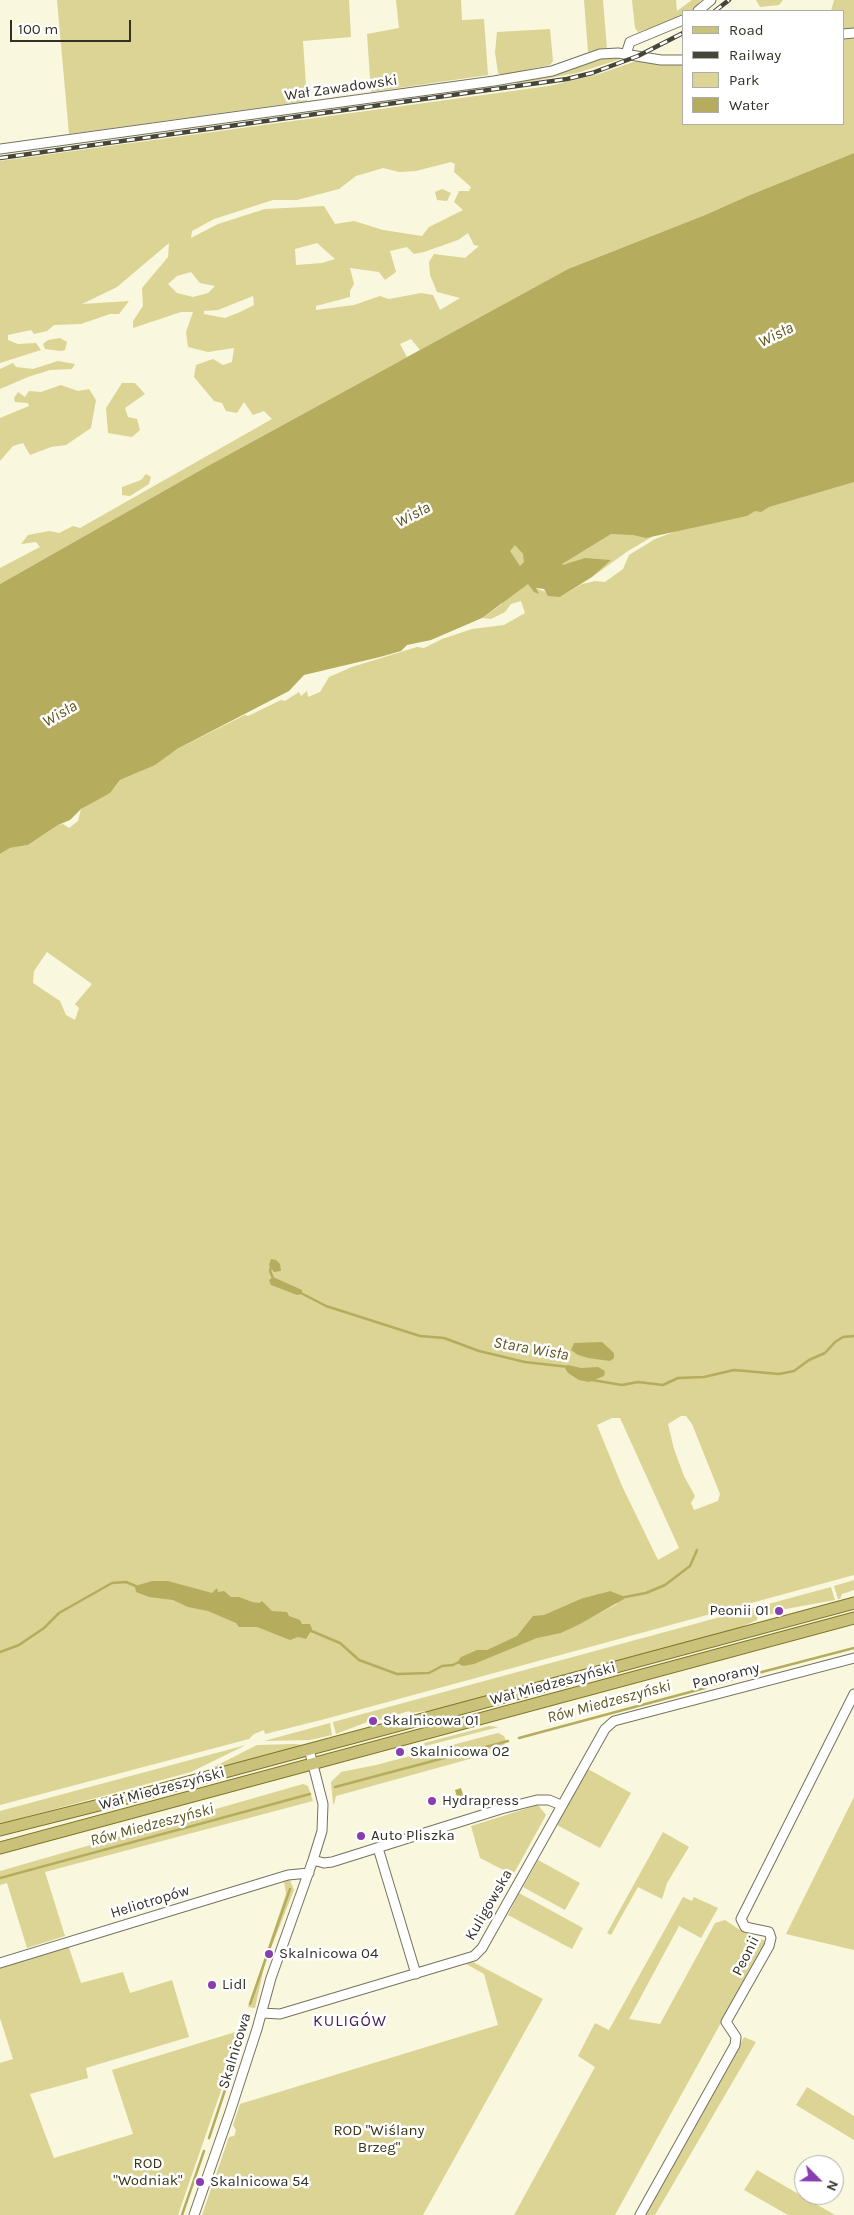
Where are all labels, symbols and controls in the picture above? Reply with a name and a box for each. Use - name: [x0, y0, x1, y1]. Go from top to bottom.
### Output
- scale bar: [12, 10, 134, 42]
- legend: [682, 10, 844, 125]
- text: 100 m: [18, 20, 58, 38]
- text: Road: [729, 21, 764, 39]
- text: Railway: [729, 46, 781, 64]
- street label: Wał Zawadowski: [283, 71, 399, 105]
- text: Park: [729, 71, 759, 89]
- text: Water: [729, 96, 769, 114]
- water label: Wisła: [755, 318, 797, 352]
- water label: Wisła: [392, 498, 434, 532]
- water label: Wisła: [39, 696, 81, 732]
- water label: Stara Wisła: [492, 1333, 570, 1365]
- place label: Peonii 01: [709, 1602, 769, 1620]
- marker: Peonii 01: [773, 1605, 785, 1617]
- street label: Wał Miedzeszyński: [488, 1659, 618, 1709]
- street label: Panoramy: [691, 1659, 761, 1693]
- water label: Rów Miedzeszyński: [545, 1676, 673, 1728]
- place label: Skalnicowa 01: [383, 1712, 479, 1730]
- marker: Skalnicowa 01: [367, 1715, 379, 1727]
- place label: Skalnicowa 02: [410, 1743, 510, 1761]
- marker: Skalnicowa 02: [394, 1746, 406, 1758]
- street label: Wał Miedzeszyński: [97, 1764, 227, 1814]
- place label: Hydrapress: [442, 1792, 519, 1810]
- marker: Hydrapress: [426, 1795, 438, 1807]
- water label: Rów Miedzeszyński: [88, 1799, 216, 1851]
- place label: Auto Pliszka: [371, 1827, 455, 1845]
- marker: Auto Pliszka: [355, 1830, 367, 1842]
- street label: Kuligowska: [461, 1866, 517, 1944]
- street label: Heliotropów: [108, 1881, 192, 1923]
- street label: Peonii: [728, 1933, 764, 1979]
- place label: Skalnicowa 04: [279, 1945, 378, 1963]
- marker: Skalnicowa 04: [263, 1948, 275, 1960]
- place label: Lidl: [222, 1976, 247, 1994]
- marker: Lidl: [206, 1979, 218, 1991]
- street label: Skalnicowa: [215, 2011, 255, 2091]
- district label: KULIGÓW: [312, 2011, 388, 2031]
- park label: ROD "Wiślany Brzeg": [333, 2122, 425, 2157]
- park label: ROD "Wodniak": [113, 2155, 183, 2190]
- north arrow: [794, 2155, 844, 2205]
- place label: Skalnicowa 54: [210, 2173, 309, 2191]
- marker: Skalnicowa 54: [194, 2176, 206, 2188]
- text: N: [823, 2178, 842, 2194]

